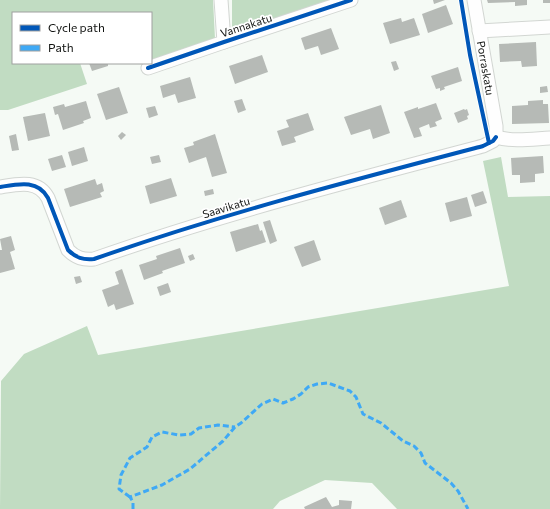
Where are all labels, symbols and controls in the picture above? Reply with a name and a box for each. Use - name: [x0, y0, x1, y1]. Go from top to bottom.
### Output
- street label: Vannakatu: [219, 11, 273, 39]
- legend: [12, 12, 152, 64]
- text: Cycle path: [48, 20, 105, 34]
- text: Path: [48, 40, 74, 54]
- street label: Porraskatu: [475, 40, 497, 96]
- street label: Saavikatu: [201, 194, 251, 220]

